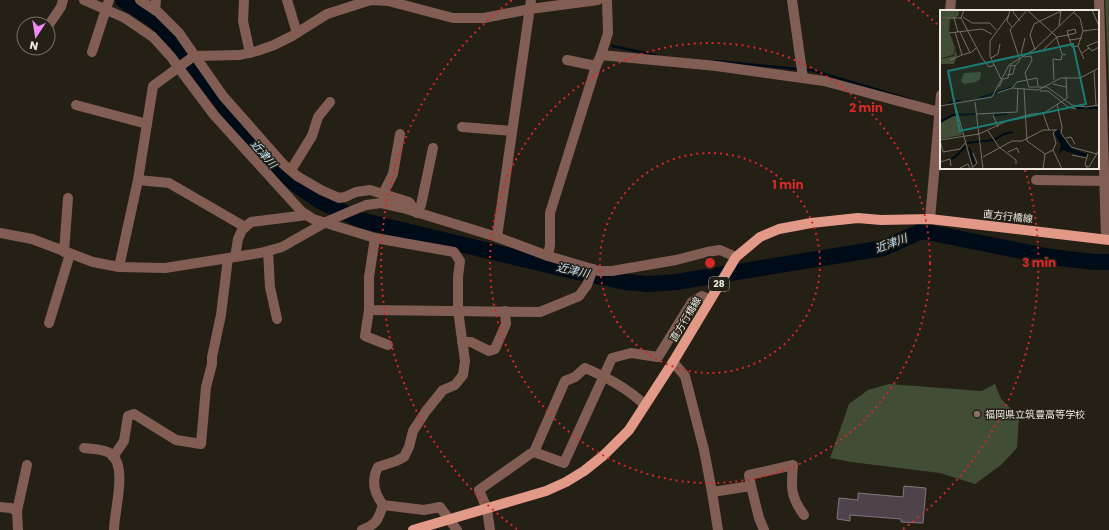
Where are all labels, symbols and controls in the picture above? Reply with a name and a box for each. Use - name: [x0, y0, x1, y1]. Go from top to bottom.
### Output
- inset map: [940, 10, 1099, 169]
- north arrow: [16, 16, 56, 56]
- text: N: [28, 37, 40, 54]
- text: 2 min: [849, 99, 883, 116]
- water label: 近津川: [247, 136, 282, 172]
- text: 1 min: [772, 176, 804, 193]
- street label: 直方行橋線: [982, 206, 1034, 227]
- water label: 近津川: [873, 229, 910, 256]
- text: 3 min: [1022, 254, 1056, 271]
- centre of rings: [703, 256, 717, 270]
- water label: 近津川: [555, 258, 592, 282]
- road number: 28: [709, 277, 729, 291]
- street label: 直方行橋線: [666, 294, 705, 345]
- place label: 福岡県立筑豊高等学校: [985, 407, 1085, 422]
- marker: 福岡県立筑豊高等学校: [972, 409, 982, 419]

